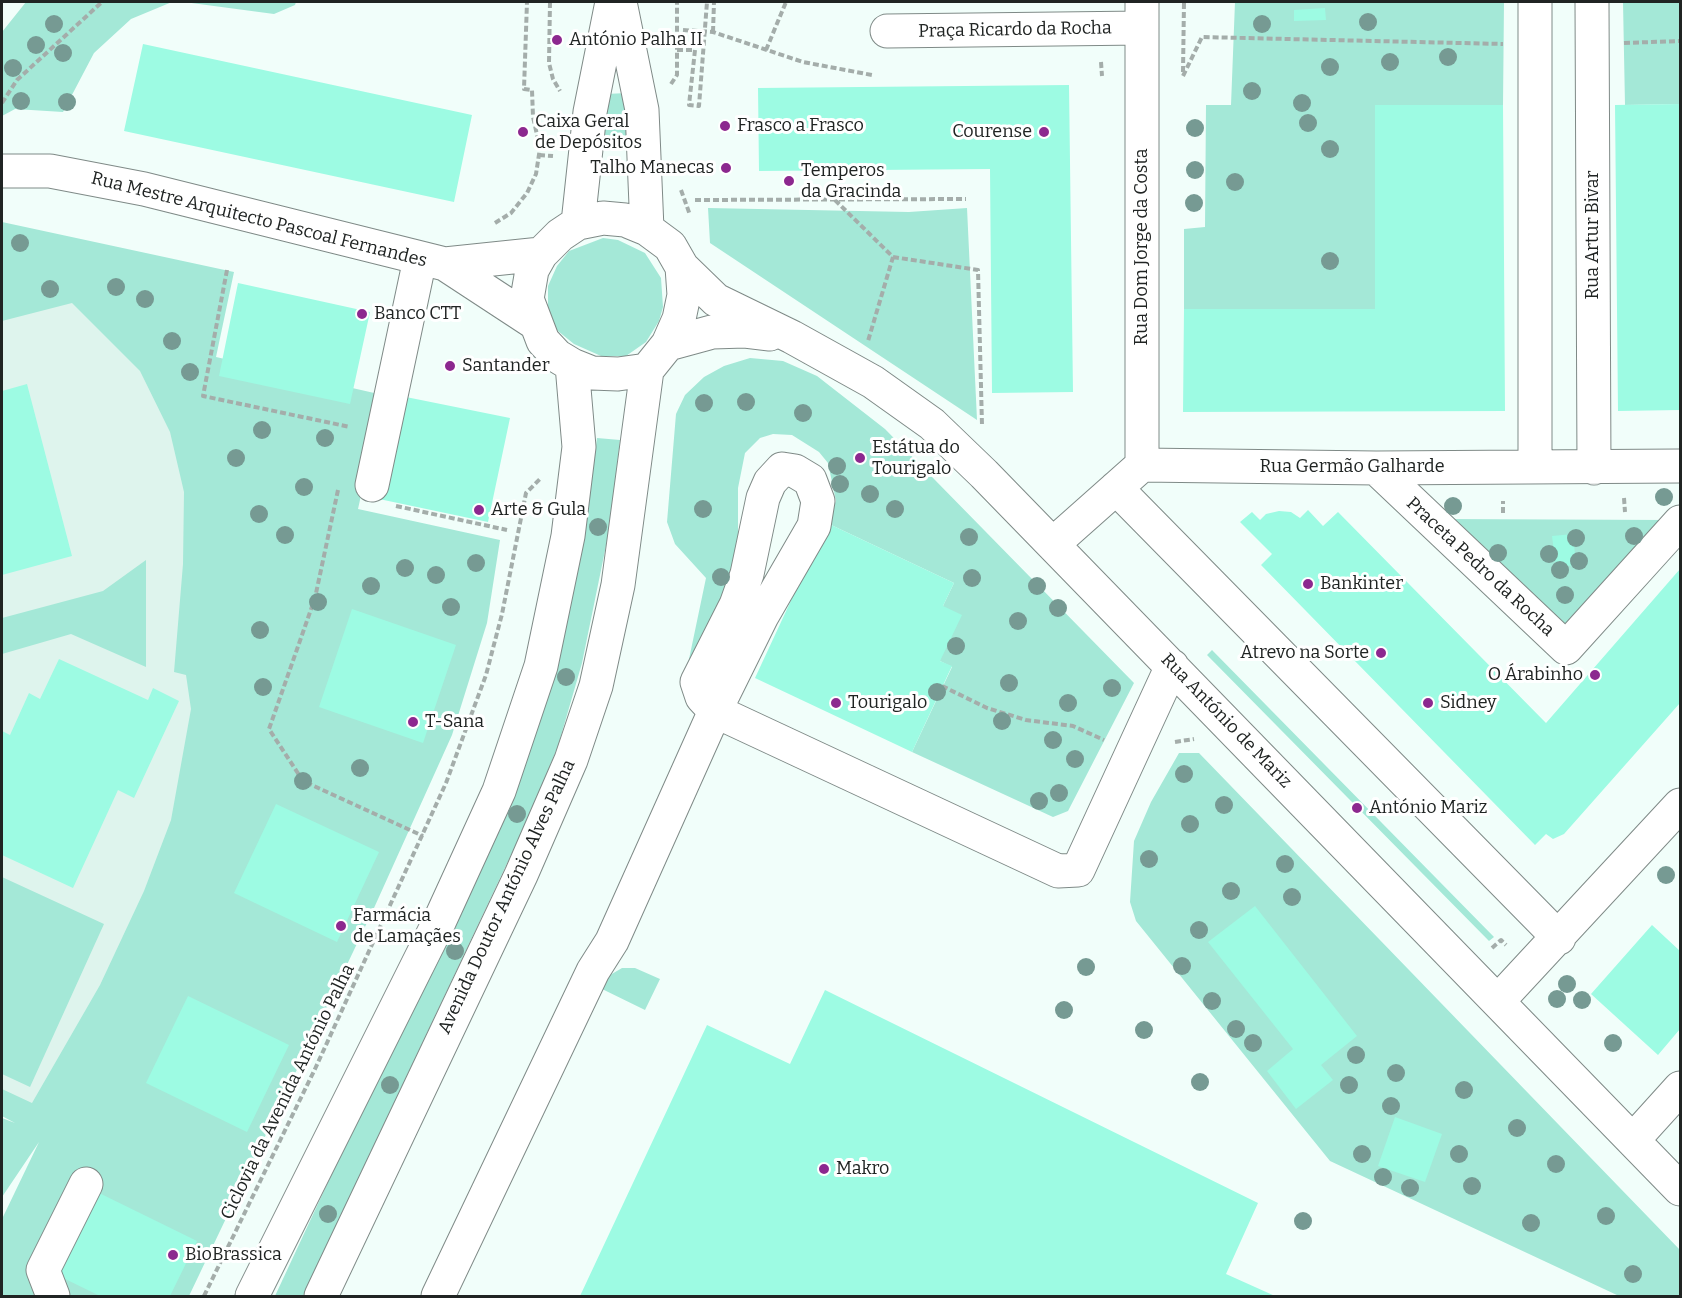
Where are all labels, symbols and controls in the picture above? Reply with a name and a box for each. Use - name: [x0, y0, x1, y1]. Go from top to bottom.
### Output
- street label: Praça Ricardo da Rocha: [918, 18, 1112, 42]
- place label: António Palha II: [569, 29, 703, 51]
- marker: António Palha II: [550, 33, 564, 47]
- place label: Caixa Geral de Depósitos: [535, 111, 642, 154]
- place label: Frasco a Frasco: [737, 115, 864, 137]
- marker: Frasco a Frasco: [718, 119, 732, 133]
- place label: Courense: [952, 121, 1032, 143]
- marker: Caixa Geral de Depósitos: [516, 125, 530, 139]
- marker: Courense: [1037, 125, 1051, 139]
- street label: Rua Dom Jorge da Costa: [1131, 148, 1153, 346]
- place label: Talho Manecas: [590, 157, 714, 179]
- place label: Temperos da Gracinda: [801, 160, 901, 202]
- marker: Talho Manecas: [719, 161, 733, 175]
- street label: Rua Mestre Arquitecto Pascoal Fernandes: [89, 168, 429, 272]
- street label: Rua Artur Bivar: [1582, 171, 1604, 299]
- marker: Temperos da Gracinda: [782, 174, 796, 188]
- place label: Banco CTT: [374, 303, 461, 325]
- marker: Banco CTT: [355, 307, 369, 321]
- place label: Santander: [462, 355, 550, 377]
- marker: Santander: [443, 359, 457, 373]
- place label: Estátua do Tourigalo: [872, 437, 960, 480]
- marker: Estátua do Tourigalo: [853, 451, 867, 465]
- street label: Rua Germão Galharde: [1259, 456, 1445, 478]
- street label: Praceta Pedro da Rocha: [1402, 493, 1558, 641]
- place label: Arte & Gula: [491, 499, 586, 521]
- marker: Arte & Gula: [472, 503, 486, 517]
- place label: Bankinter: [1320, 573, 1403, 595]
- marker: Bankinter: [1301, 577, 1315, 591]
- place label: Atrevo na Sorte: [1240, 642, 1369, 664]
- marker: Atrevo na Sorte: [1374, 646, 1388, 660]
- street label: Rua António de Mariz: [1156, 649, 1296, 793]
- place label: O Árabinho: [1488, 664, 1583, 686]
- marker: O Árabinho: [1588, 668, 1602, 682]
- place label: Tourigalo: [848, 692, 927, 714]
- place label: Sidney: [1440, 692, 1497, 714]
- marker: Tourigalo: [829, 696, 843, 710]
- marker: Sidney: [1421, 696, 1435, 710]
- place label: T-Sana: [425, 711, 484, 733]
- marker: T-Sana: [406, 715, 420, 729]
- street label: Avenida Doutor António Alves Palha: [434, 756, 580, 1038]
- place label: António Mariz: [1369, 797, 1487, 819]
- marker: António Mariz: [1350, 801, 1364, 815]
- place label: Farmácia de Lamaçães: [353, 905, 461, 948]
- marker: Farmácia de Lamaçães: [334, 919, 348, 933]
- street label: Ciclovia da Avenida António Palha: [217, 961, 359, 1223]
- place label: Makro: [836, 1158, 889, 1180]
- marker: Makro: [817, 1162, 831, 1176]
- place label: BioBrassica: [185, 1244, 282, 1266]
- marker: BioBrassica: [166, 1248, 180, 1262]

